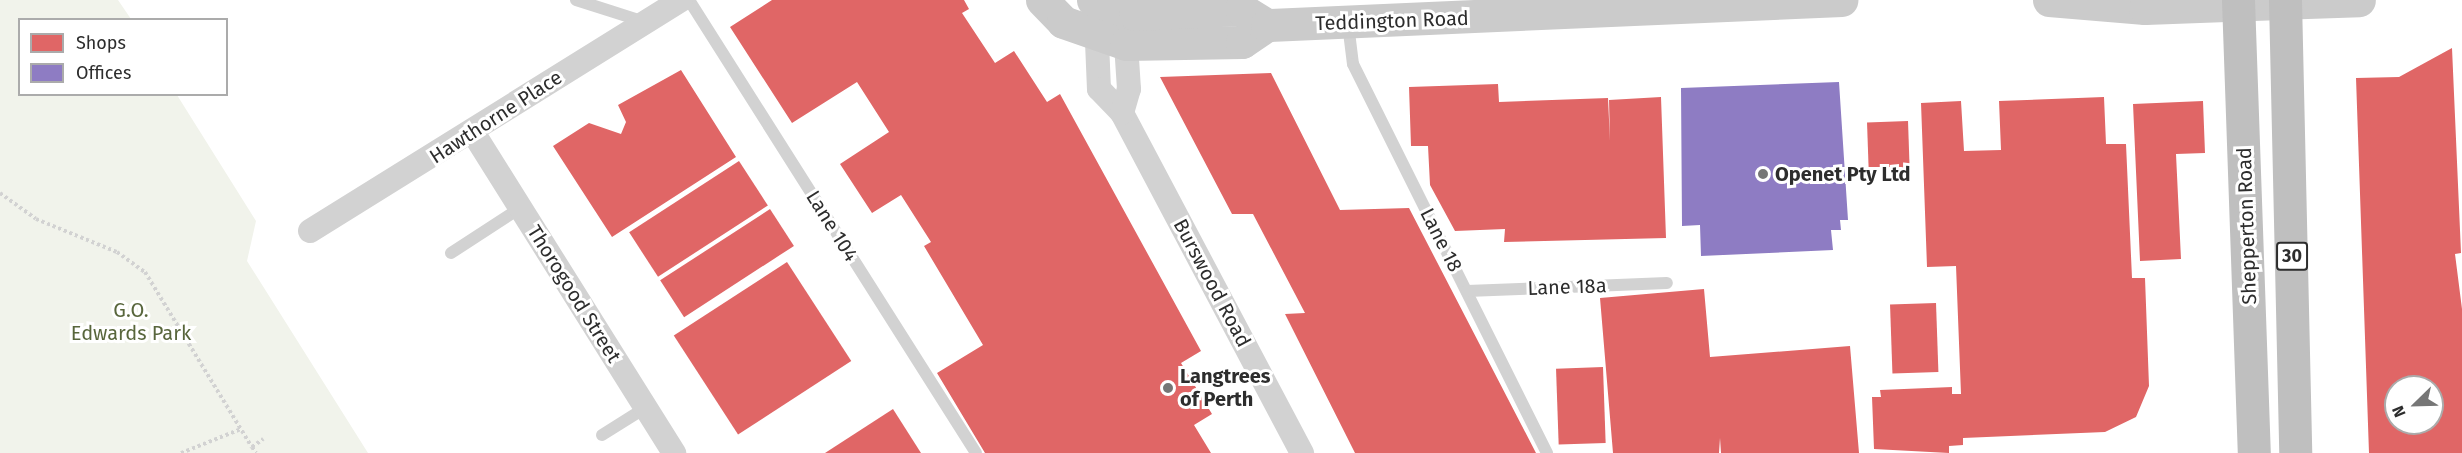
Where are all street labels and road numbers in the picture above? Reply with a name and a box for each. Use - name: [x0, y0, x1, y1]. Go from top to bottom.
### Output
- street label: Teddington Road: [1315, 6, 1469, 36]
- street label: Hawthorne Place: [425, 65, 567, 169]
- street label: Shepperton Road: [2232, 147, 2262, 305]
- street label: Lane 104: [801, 186, 863, 266]
- street label: Lane 18: [1415, 204, 1467, 276]
- street label: Burswood Road: [1168, 215, 1256, 351]
- street label: Thorogood Street: [522, 221, 626, 367]
- road number: 30: [2276, 241, 2308, 271]
- street label: Lane 18a: [1527, 274, 1607, 300]

